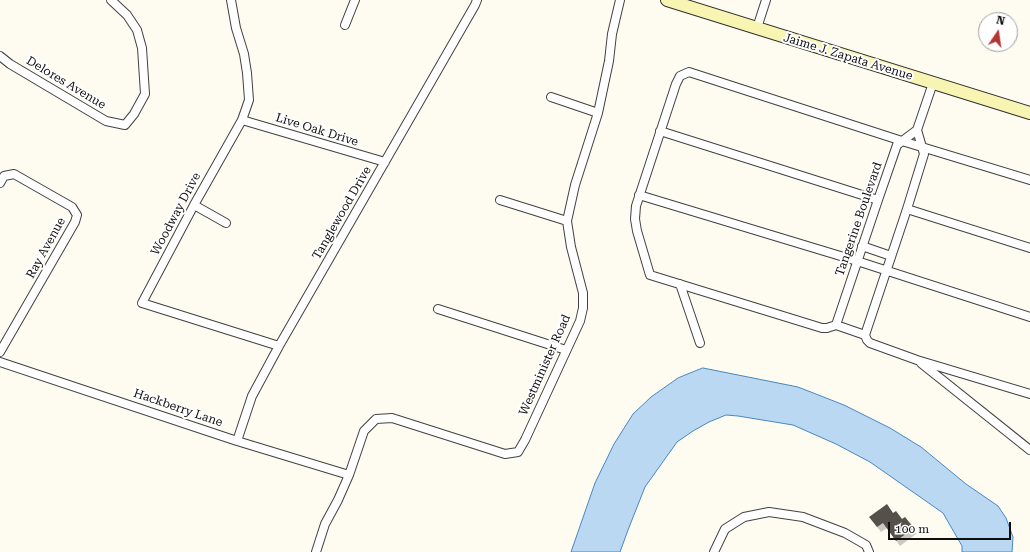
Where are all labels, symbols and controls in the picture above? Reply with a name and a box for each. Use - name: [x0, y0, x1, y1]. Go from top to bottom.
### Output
- north arrow: [978, 12, 1018, 52]
- text: N: [995, 14, 1006, 28]
- street label: Jaime J. Zapata Avenue: [782, 30, 914, 84]
- street label: Delores Avenue: [24, 54, 108, 112]
- street label: Live Oak Drive: [274, 111, 360, 149]
- street label: Tangerine Boulevard: [833, 160, 885, 278]
- street label: Tanglewood Drive: [310, 164, 374, 262]
- street label: Woodway Drive: [148, 170, 204, 258]
- street label: Ray Avenue: [23, 215, 69, 281]
- street label: Westminister Road: [516, 312, 574, 418]
- street label: Hackberry Lane: [132, 386, 224, 430]
- scale bar: [890, 514, 1013, 540]
- text: 100 m: [895, 522, 929, 536]

